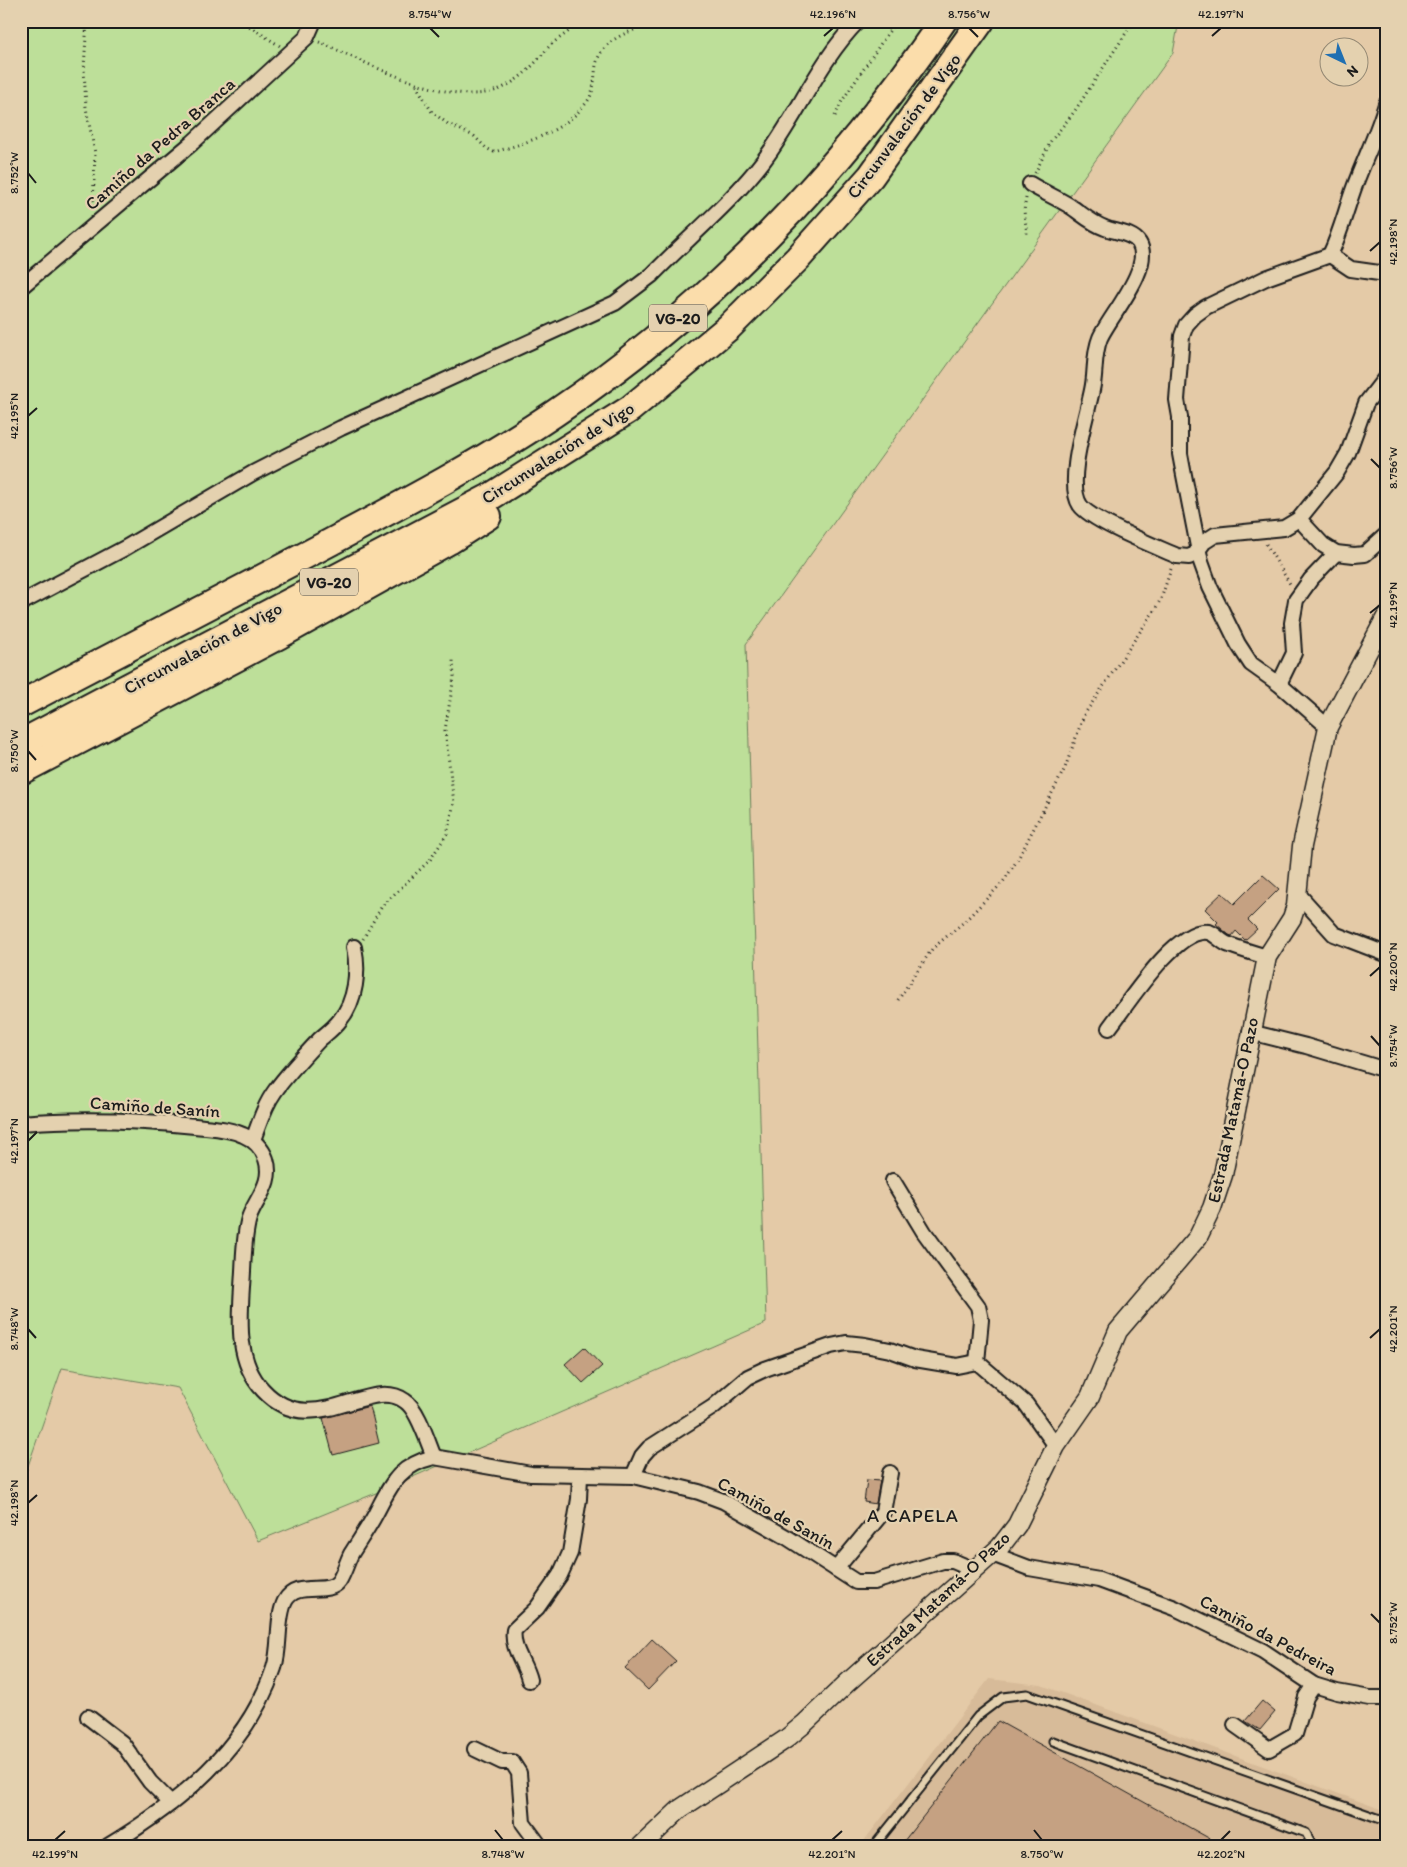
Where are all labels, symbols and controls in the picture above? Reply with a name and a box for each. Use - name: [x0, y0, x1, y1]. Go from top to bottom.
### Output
- text: 8.754°W: [409, 7, 451, 21]
- text: 42.196°N: [810, 7, 856, 21]
- text: 8.756°W: [948, 7, 990, 21]
- text: 42.197°N: [1198, 7, 1244, 21]
- north arrow: [1320, 38, 1370, 88]
- street label: Circunvalación de Vigo: [842, 49, 966, 203]
- text: N: [1343, 62, 1362, 81]
- street label: Camiño da Pedra Branca: [81, 73, 240, 215]
- text: 8.752°W: [7, 152, 21, 194]
- text: 42.198°N: [1386, 219, 1400, 265]
- road number: VG-20: [649, 304, 707, 332]
- text: 42.195°N: [7, 393, 21, 439]
- street label: Circunvalación de Vigo: [477, 397, 639, 509]
- text: 8.756°W: [1386, 447, 1400, 489]
- road number: VG-20: [300, 568, 358, 596]
- text: 42.199°N: [1386, 582, 1400, 628]
- street label: Circunvalación de Vigo: [120, 597, 286, 699]
- text: 8.750°W: [7, 730, 21, 772]
- text: 42.200°N: [1386, 942, 1400, 992]
- street label: Estrada Matamá-O Pazo: [1203, 1015, 1263, 1205]
- text: 8.754°W: [1386, 1025, 1400, 1067]
- street label: Camiño de Sanín: [89, 1091, 221, 1123]
- text: 42.197°N: [7, 1118, 21, 1164]
- text: 42.201°N: [1386, 1305, 1400, 1353]
- text: 8.748°W: [7, 1307, 21, 1351]
- street label: Camiño de Sanín: [714, 1472, 838, 1554]
- text: 42.198°N: [7, 1480, 21, 1526]
- district label: A CAPELA: [867, 1504, 959, 1527]
- street label: Estrada Matamá-O Pazo: [861, 1526, 1015, 1672]
- street label: Camiño da Pedreira: [1196, 1590, 1340, 1680]
- text: 8.752°W: [1386, 1602, 1400, 1644]
- text: 42.199°N: [32, 1847, 78, 1861]
- text: 8.748°W: [481, 1847, 525, 1861]
- text: 42.201°N: [808, 1847, 856, 1861]
- text: 8.750°W: [1021, 1847, 1063, 1861]
- text: 42.202°N: [1197, 1847, 1245, 1861]

